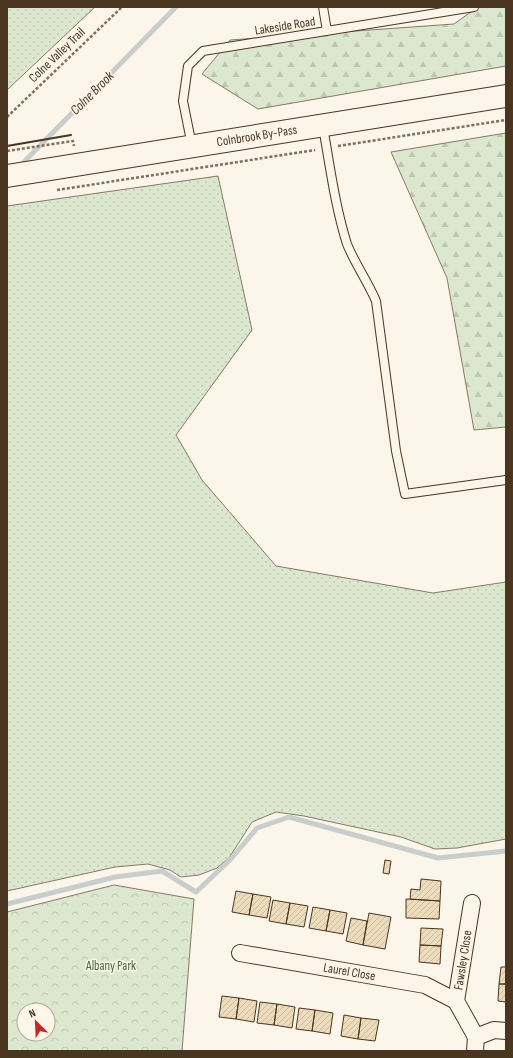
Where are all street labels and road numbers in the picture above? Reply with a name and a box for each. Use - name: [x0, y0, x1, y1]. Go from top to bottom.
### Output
- street label: Lakeside Road: [253, 13, 317, 39]
- street label: Colne Valley Trail: [26, 24, 88, 86]
- street label: Colnbrook By-Pass: [215, 122, 299, 150]
- street label: Fawsley Close: [450, 929, 476, 991]
- street label: Laurel Close: [322, 960, 377, 984]

